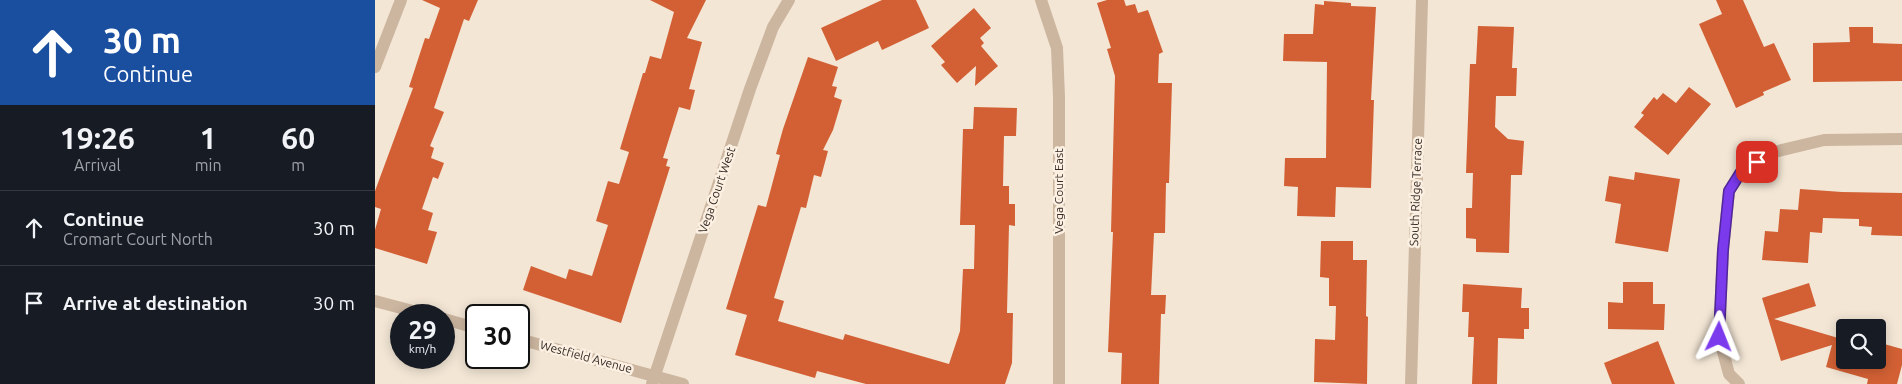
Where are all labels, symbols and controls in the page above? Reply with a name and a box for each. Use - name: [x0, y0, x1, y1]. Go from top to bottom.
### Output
- icon: ahead: [20, 20, 85, 85]
- text: 30 m: [103, 20, 181, 60]
- text: Continue: [103, 61, 193, 86]
- text: 19:26: [60, 121, 135, 155]
- text: 1: [200, 121, 217, 155]
- text: 60: [281, 121, 315, 155]
- street label: South Ridge Terrace: [1407, 138, 1424, 246]
- pin: [1736, 141, 1778, 183]
- street label: Vega Court West: [696, 145, 737, 235]
- street label: Vega Court East: [1052, 148, 1065, 234]
- icon: arrive: [1743, 148, 1771, 176]
- text: Arrival: [74, 156, 121, 174]
- text: min: [195, 156, 222, 174]
- text: m: [291, 156, 305, 174]
- text: Continue: [63, 208, 144, 230]
- icon: ahead: [20, 214, 48, 242]
- text: 30 m: [313, 217, 355, 239]
- text: Cromart Court North: [63, 230, 213, 248]
- icon: arrive: [20, 289, 48, 317]
- text: Arrive at destination: [63, 292, 248, 314]
- text: 30 m: [313, 292, 355, 314]
- speed limit sign: 30: [465, 304, 530, 369]
- position arrow: [1692, 310, 1744, 362]
- text: 29: [408, 316, 437, 344]
- map controls: [1836, 319, 1886, 369]
- button: search: [1836, 319, 1886, 369]
- street label: Westfield Avenue: [539, 338, 634, 375]
- text: km/h: [409, 342, 436, 355]

